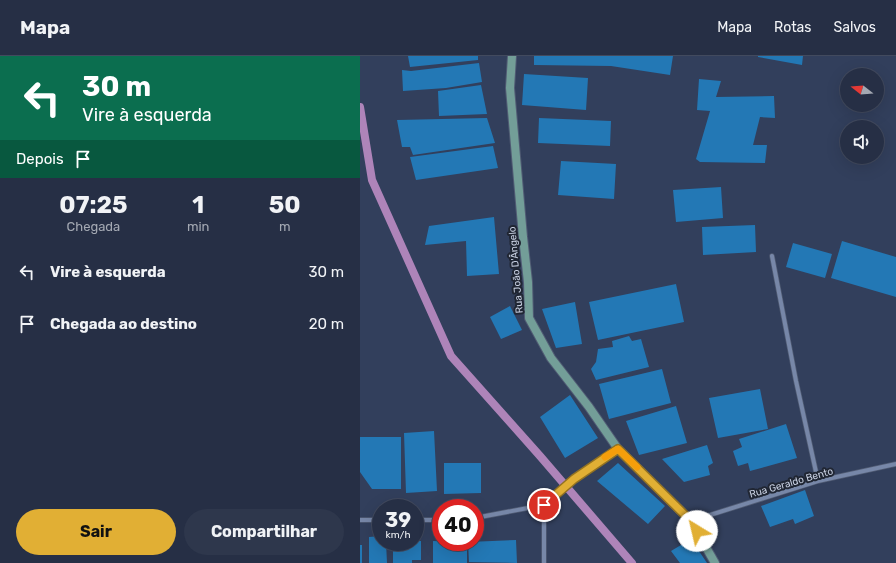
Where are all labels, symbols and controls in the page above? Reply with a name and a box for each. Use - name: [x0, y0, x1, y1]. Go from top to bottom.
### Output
- text: Mapa: [20, 16, 70, 39]
- text: Mapa: [717, 19, 752, 36]
- text: Rotas: [774, 19, 811, 36]
- text: Salvos: [833, 19, 876, 36]
- north arrow: [840, 68, 884, 112]
- map controls: [840, 68, 884, 164]
- text: 30 m: [82, 70, 151, 103]
- icon: left: [16, 72, 68, 124]
- text: Vire à esquerda: [82, 104, 212, 126]
- button: sound: [840, 120, 884, 164]
- icon: arrive: [72, 148, 94, 170]
- text: Depois: [16, 150, 64, 168]
- text: 07:25: [59, 191, 128, 219]
- text: 1: [192, 191, 204, 219]
- text: 50: [269, 191, 301, 219]
- text: Chegada: [67, 219, 120, 234]
- text: min: [187, 219, 209, 234]
- text: m: [279, 219, 291, 234]
- street label: Rua João D'Ângelo: [506, 226, 526, 314]
- icon: left: [16, 261, 38, 283]
- text: Vire à esquerda: [50, 263, 166, 281]
- text: 30 m: [308, 263, 344, 281]
- icon: arrive: [16, 313, 38, 335]
- text: Chegada ao destino: [50, 315, 197, 333]
- text: 20 m: [309, 315, 344, 333]
- street label: Rua Geraldo Bento: [748, 465, 835, 501]
- pin: [527, 488, 561, 522]
- icon: arrive: [533, 494, 555, 516]
- speed limit sign: 40: [432, 499, 484, 551]
- text: 39: [385, 508, 411, 532]
- button: Sair: [16, 509, 176, 555]
- button: Compartilhar: [184, 509, 344, 555]
- position arrow: [676, 510, 718, 552]
- text: km/h: [386, 529, 410, 541]

